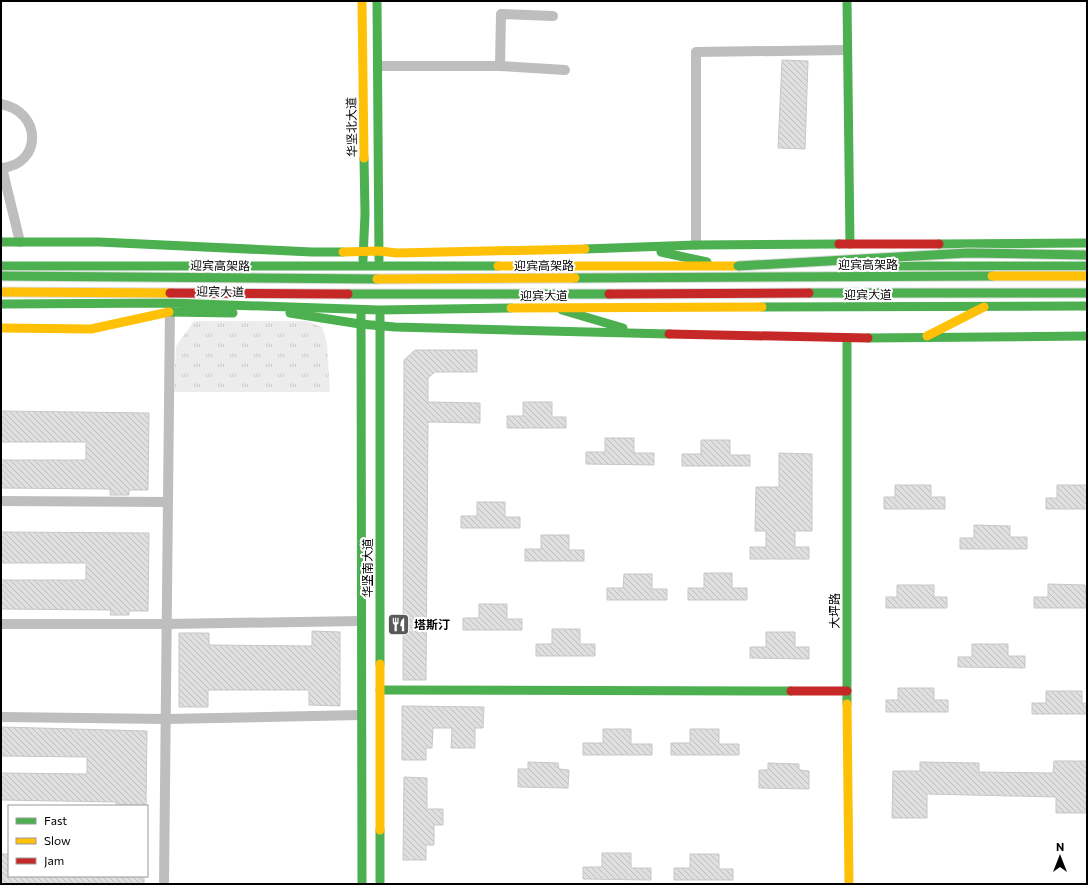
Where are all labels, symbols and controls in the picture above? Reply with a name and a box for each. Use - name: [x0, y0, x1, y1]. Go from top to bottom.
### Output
- street label: 华坚北大道: [343, 97, 359, 157]
- street label: 迎宾高架路: [190, 257, 250, 273]
- street label: 迎宾高架路: [838, 257, 898, 271]
- street label: 迎宾高架路: [514, 258, 574, 272]
- street label: 迎宾大道: [196, 284, 244, 298]
- street label: 迎宾大道: [844, 287, 892, 301]
- street label: 迎宾大道: [520, 288, 568, 302]
- street label: 华坚南大道: [360, 538, 374, 598]
- street label: 大坪路: [827, 593, 841, 629]
- restaurant icon: 塔斯汀: [385, 612, 411, 638]
- place label: 塔斯汀: [414, 617, 450, 631]
- legend: [8, 805, 148, 877]
- text: Fast: [44, 813, 67, 827]
- text: Slow: [44, 833, 71, 847]
- north arrow: [1040, 837, 1080, 877]
- text: N: [1056, 840, 1064, 853]
- text: Jam: [44, 853, 64, 868]

